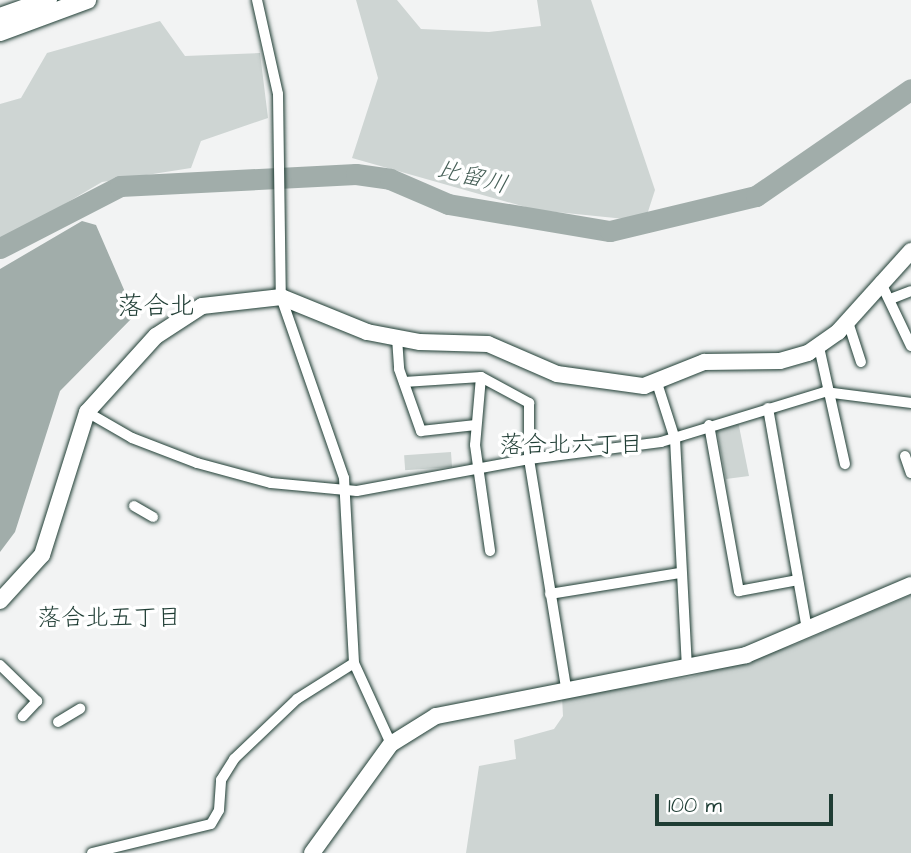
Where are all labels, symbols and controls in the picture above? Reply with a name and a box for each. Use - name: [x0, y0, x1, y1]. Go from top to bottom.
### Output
- water label: 比留川: [434, 155, 510, 201]
- district label: 落合北: [117, 291, 195, 323]
- district label: 落合北六丁目: [499, 432, 643, 460]
- district label: 落合北五丁目: [37, 605, 181, 633]
- scale bar: [659, 780, 838, 824]
- text: 100 m: [668, 791, 722, 820]

